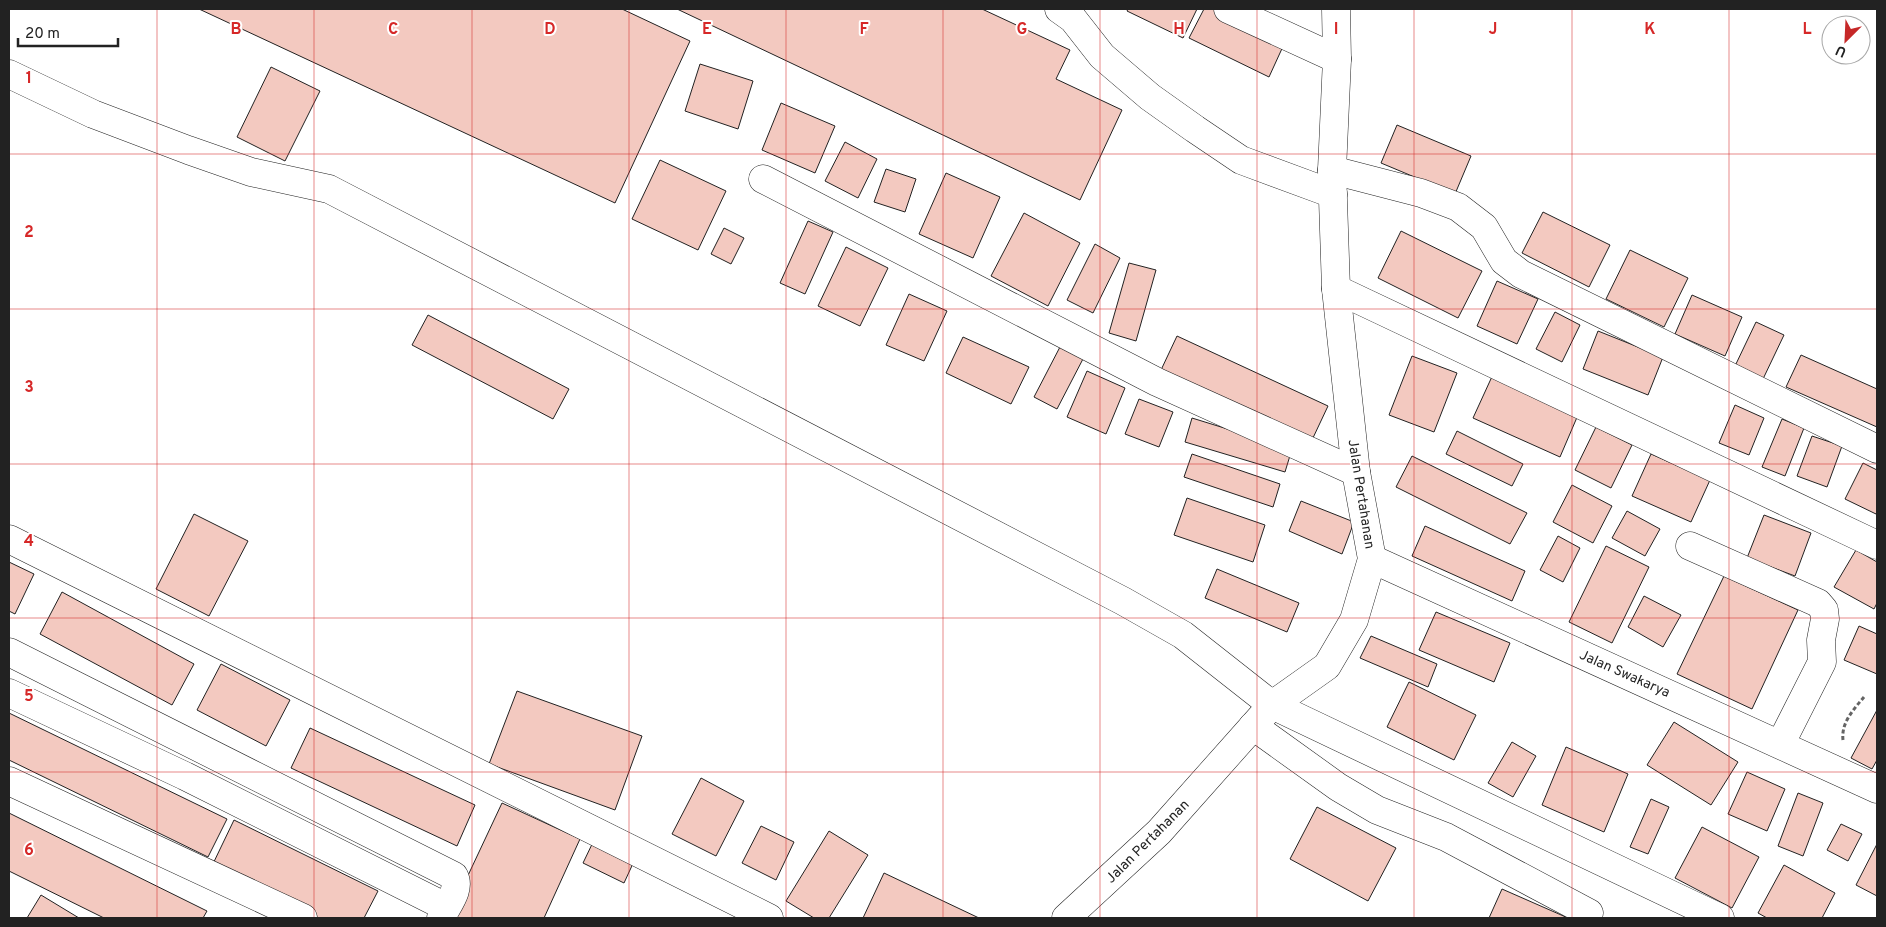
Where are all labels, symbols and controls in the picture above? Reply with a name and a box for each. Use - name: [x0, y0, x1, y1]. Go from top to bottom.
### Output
- scale bar: [18, 15, 118, 47]
- north arrow: [1821, 15, 1871, 65]
- text: B: [230, 20, 242, 40]
- text: C: [388, 20, 398, 40]
- text: D: [544, 20, 556, 40]
- text: E: [702, 20, 712, 40]
- text: F: [859, 20, 869, 40]
- text: G: [1017, 20, 1027, 40]
- text: H: [1173, 20, 1185, 40]
- text: I: [1334, 20, 1338, 40]
- text: J: [1489, 20, 1497, 40]
- text: K: [1644, 20, 1656, 40]
- text: L: [1802, 20, 1812, 40]
- text: 20 m: [25, 25, 60, 44]
- text: U: [1833, 41, 1849, 60]
- text: 1: [26, 69, 32, 89]
- text: 2: [24, 223, 34, 243]
- text: 3: [24, 378, 34, 398]
- street label: Jalan Pertahanan: [1343, 438, 1378, 550]
- text: 4: [24, 532, 34, 552]
- street label: Jalan Swakarya: [1577, 647, 1672, 702]
- text: 5: [24, 687, 34, 707]
- street label: Jalan Pertahanan: [1103, 797, 1193, 887]
- text: 6: [24, 841, 34, 861]

